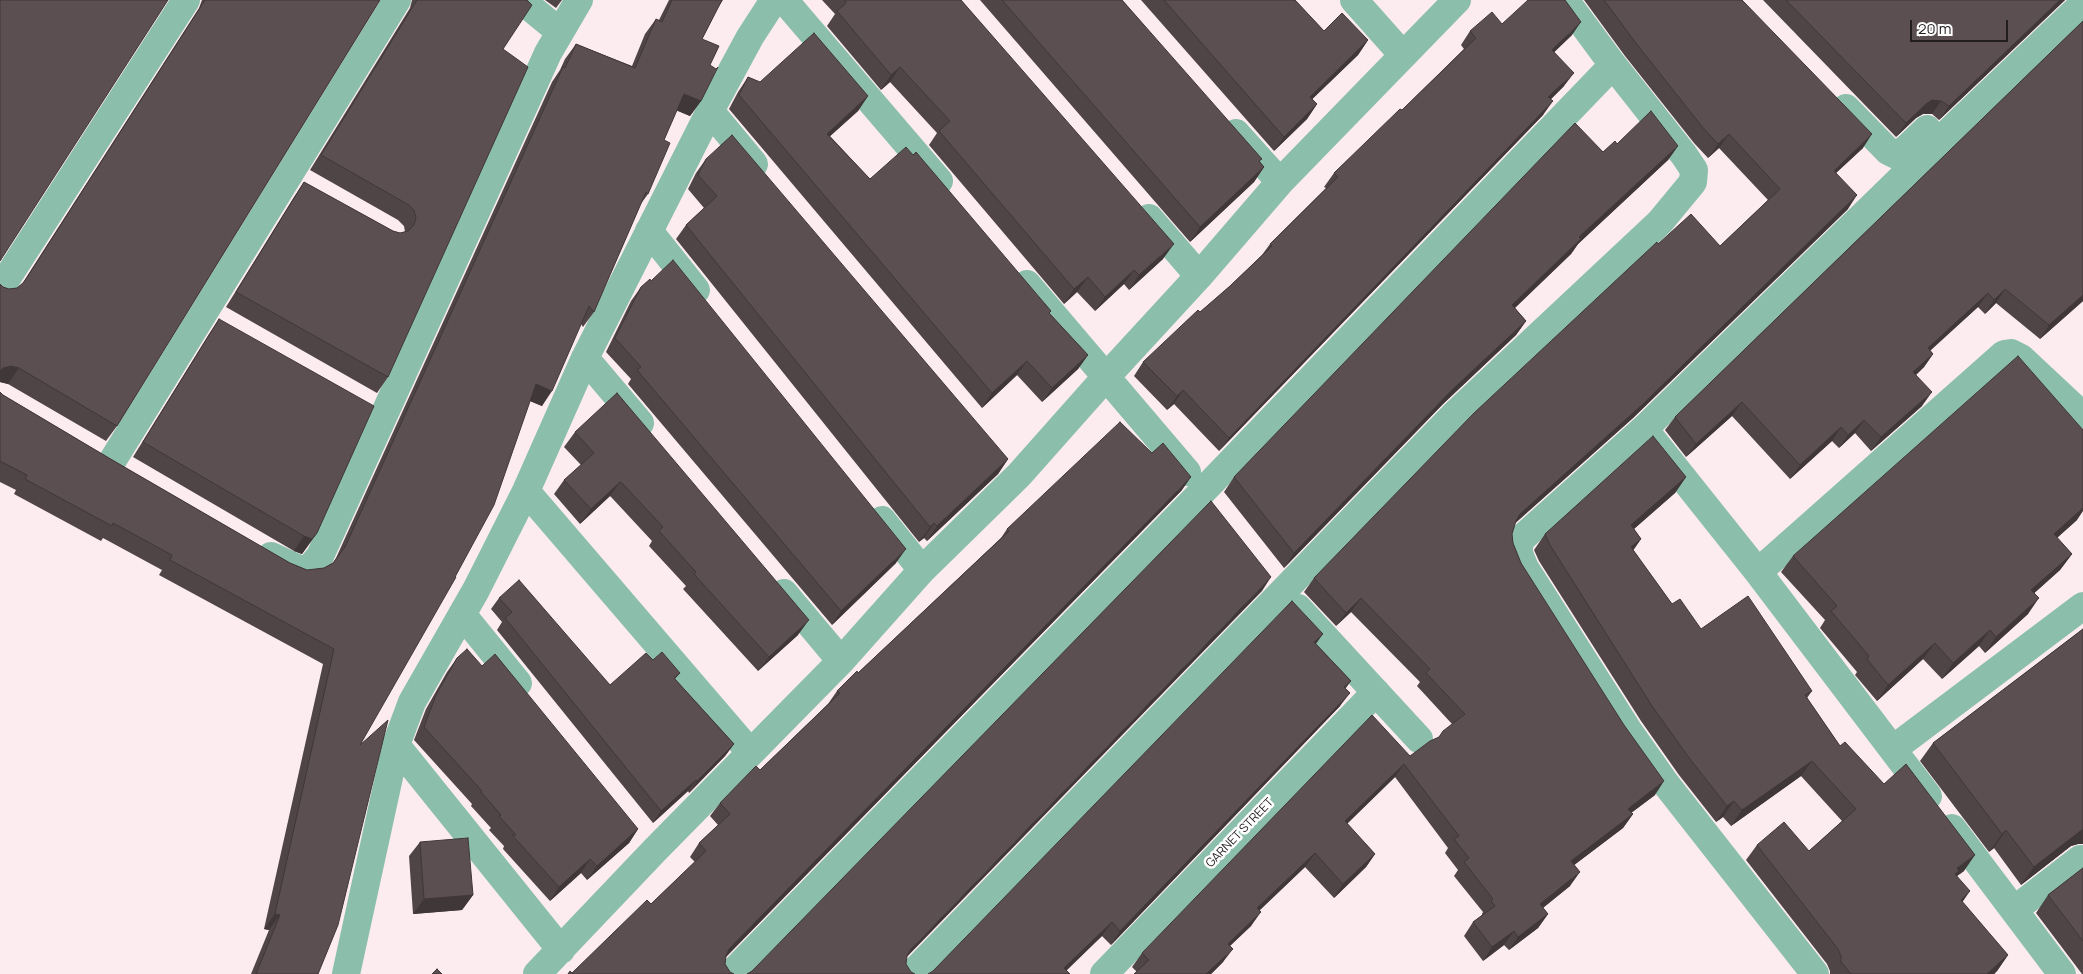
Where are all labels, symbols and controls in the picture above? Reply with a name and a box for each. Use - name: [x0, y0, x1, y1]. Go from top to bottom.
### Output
- scale bar: [1913, 10, 2010, 42]
- text: 20 m: [1918, 18, 1951, 39]
- street label: GARNET STREET: [1203, 795, 1277, 871]

